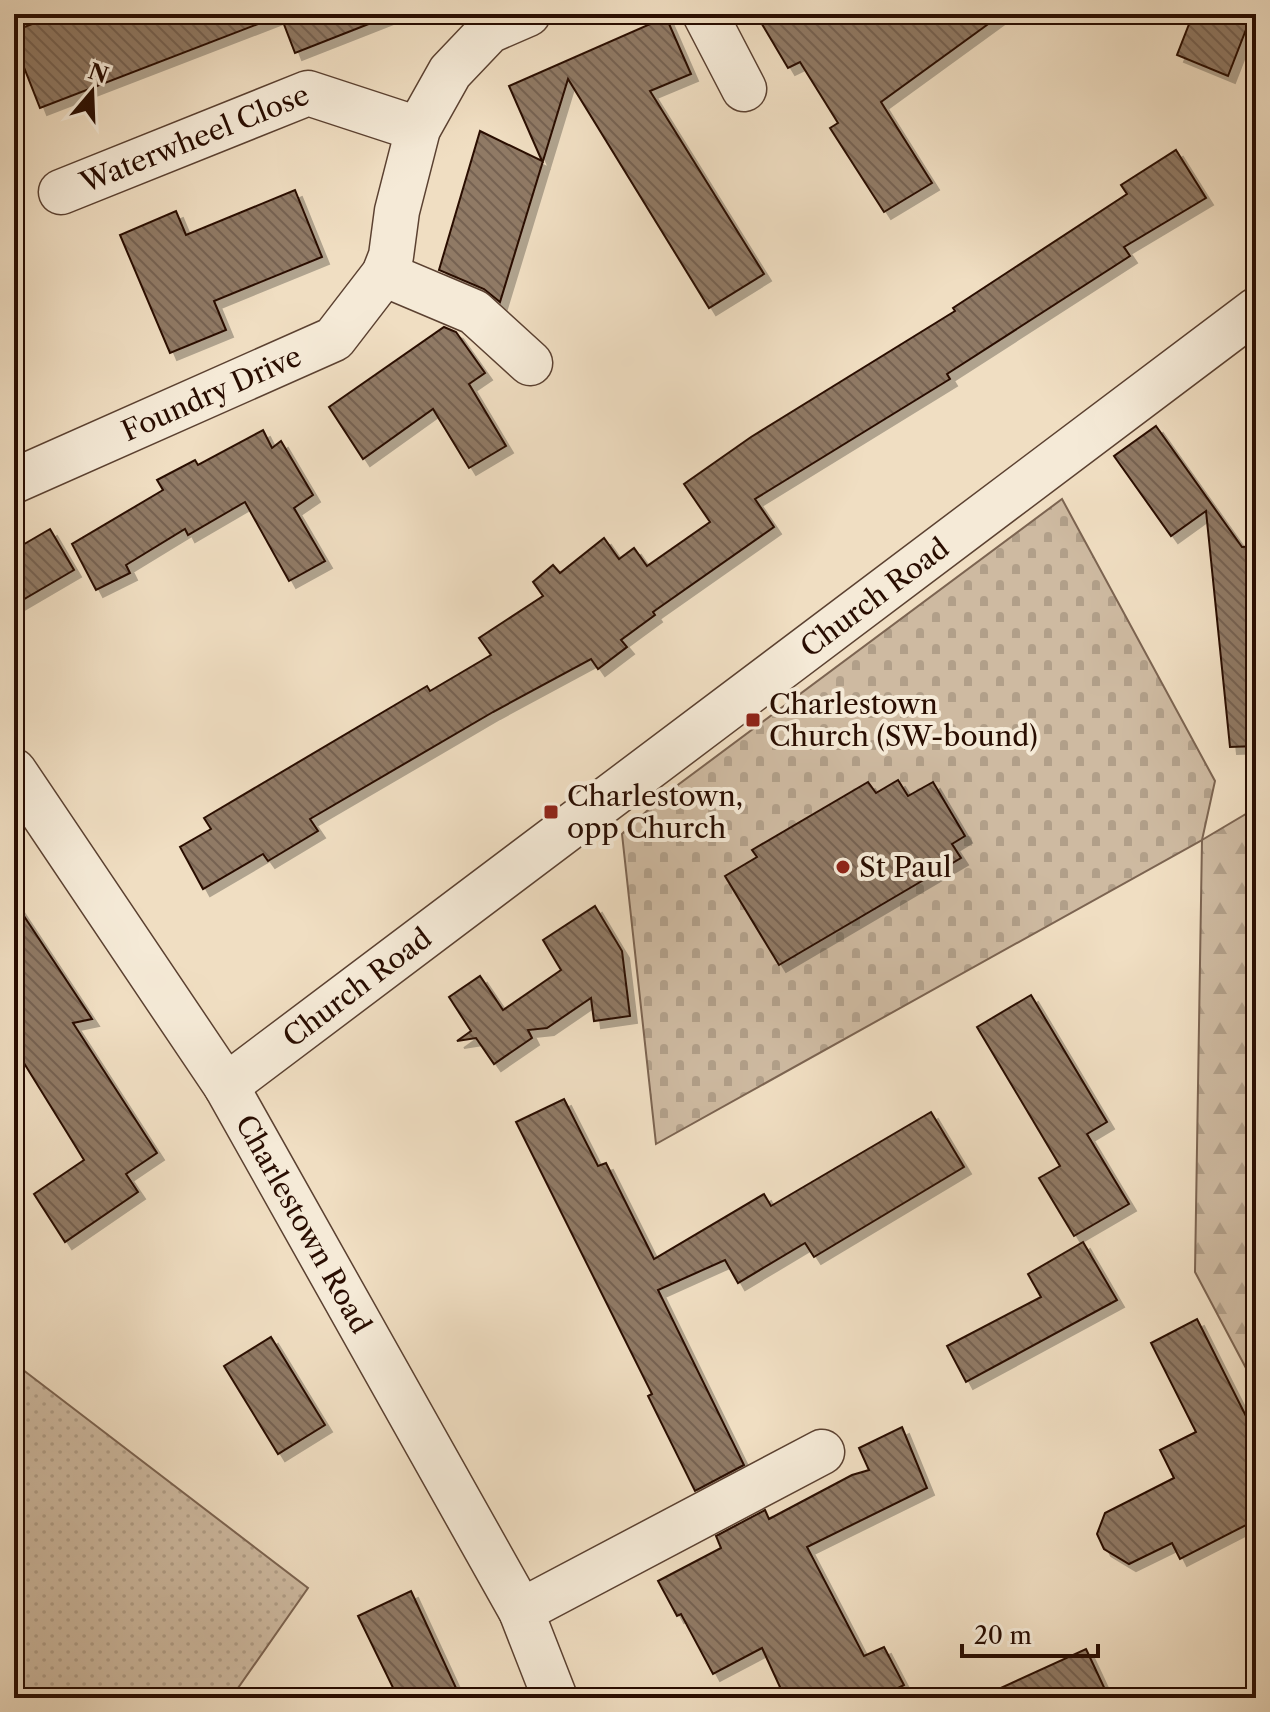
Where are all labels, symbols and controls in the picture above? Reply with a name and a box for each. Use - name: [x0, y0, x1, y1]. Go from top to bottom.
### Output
- north arrow: [52, 52, 132, 132]
- text: N: [85, 58, 112, 89]
- street label: Waterwheel Close: [75, 77, 314, 200]
- street label: Foundry Drive: [116, 339, 306, 448]
- street label: Church Road: [794, 531, 955, 664]
- place label: Charlestown Church (SW-bound): [769, 687, 1038, 753]
- marker: Charlestown Church (SW-bound): [744, 711, 762, 729]
- place label: Charlestown, opp Church: [567, 779, 743, 845]
- marker: Charlestown, opp Church: [542, 803, 560, 821]
- place label: St Paul: [859, 850, 952, 884]
- marker: St Paul: [834, 858, 852, 876]
- street label: Church Road: [276, 921, 438, 1054]
- street label: Charlestown Road: [229, 1109, 378, 1339]
- scale bar: [962, 1608, 1098, 1658]
- text: 20 m: [974, 1621, 1032, 1650]

